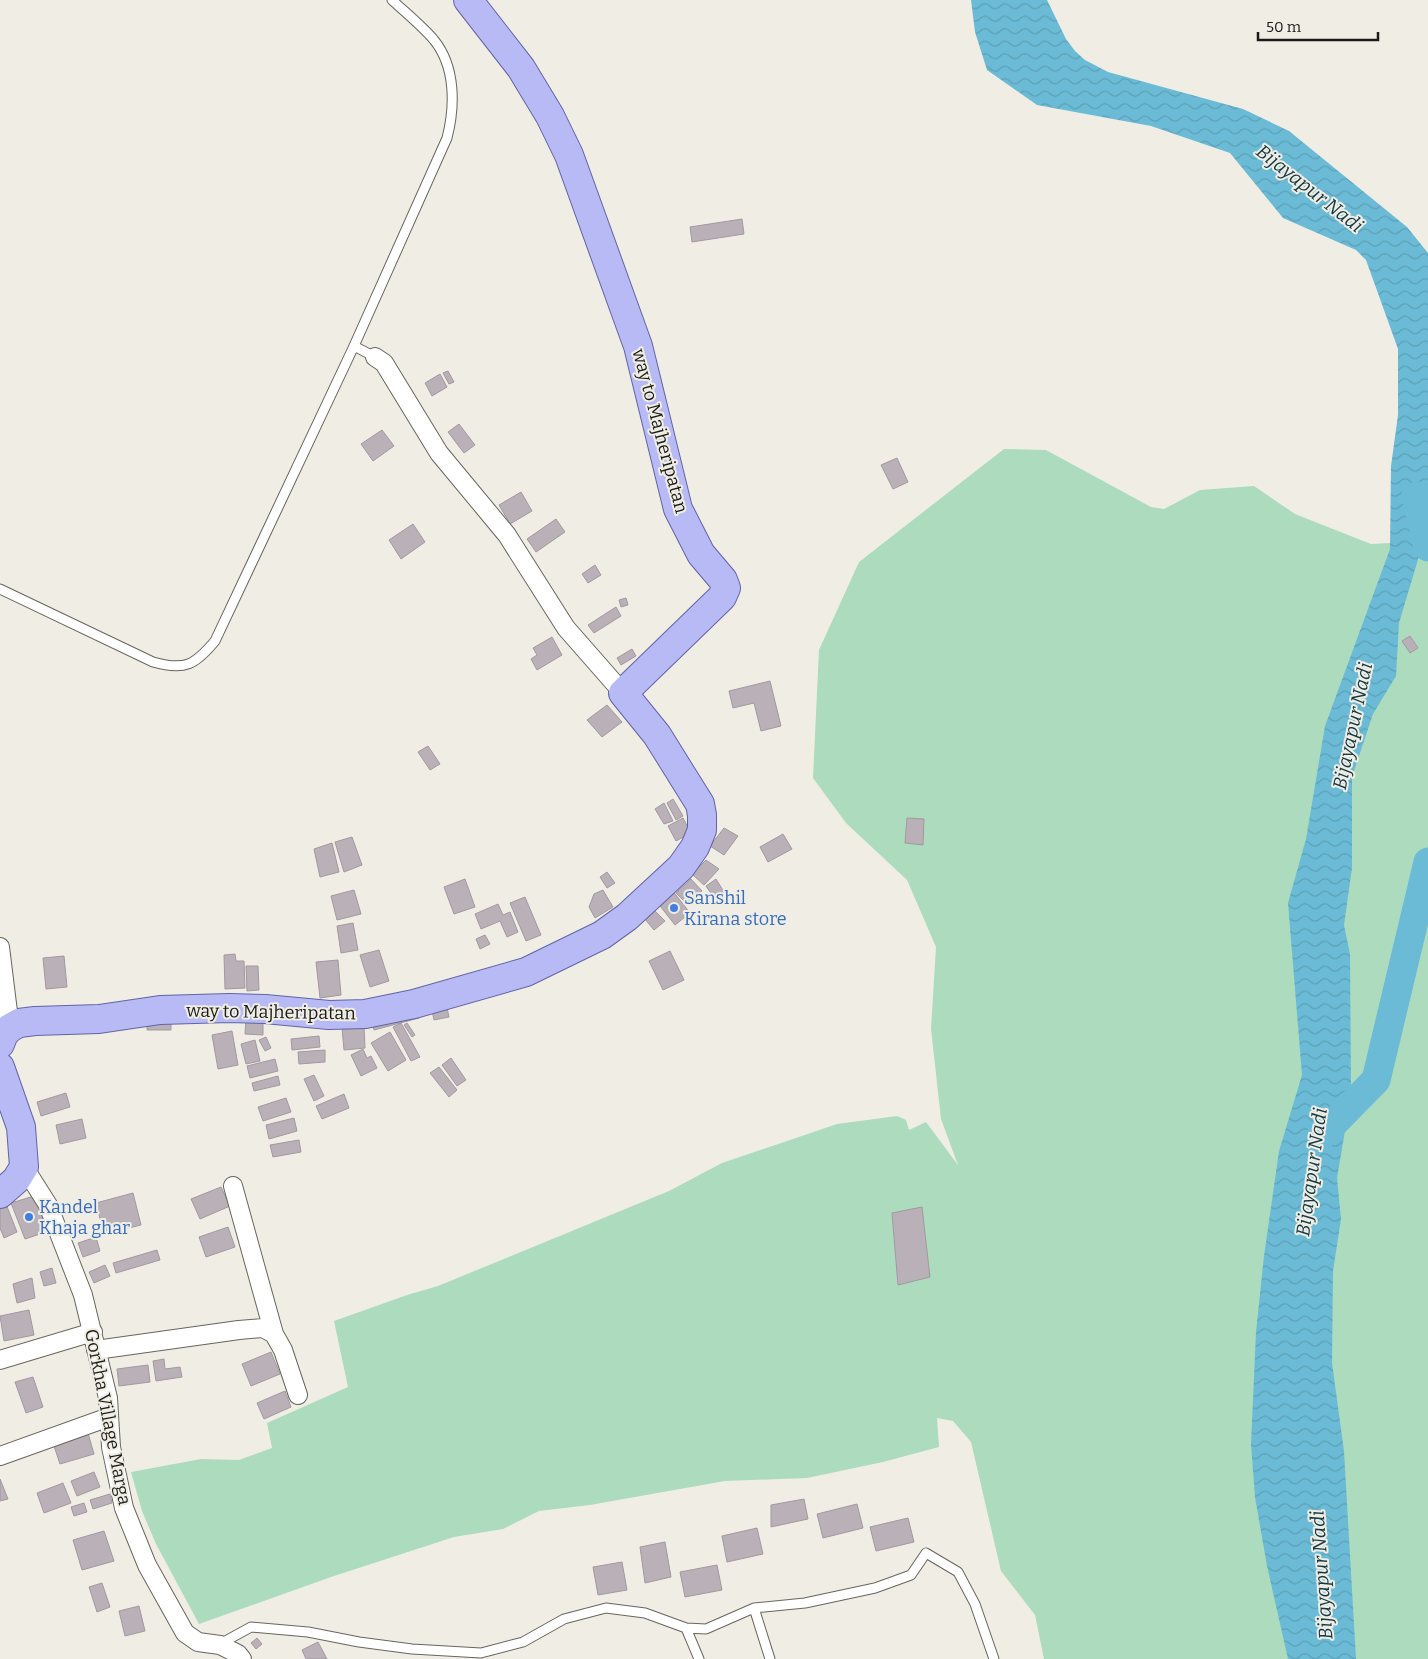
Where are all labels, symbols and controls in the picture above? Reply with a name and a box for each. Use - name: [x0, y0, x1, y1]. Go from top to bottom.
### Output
- scale bar: [1258, 10, 1378, 42]
- text: 50 m: [1266, 18, 1302, 36]
- water label: Bijayapur Nadi: [1252, 140, 1368, 237]
- street label: way to Majheripatan: [627, 345, 693, 516]
- water label: Bijayapur Nadi: [1328, 661, 1377, 792]
- place label: Sanshil Kirana store: [684, 887, 787, 930]
- marker: Sanshil Kirana store: [668, 902, 680, 914]
- street label: way to Majheripatan: [185, 1000, 356, 1024]
- water label: Bijayapur Nadi: [1291, 1107, 1332, 1238]
- place label: Kandel Khaja ghar: [39, 1196, 130, 1239]
- marker: Kandel Khaja ghar: [23, 1211, 35, 1223]
- street label: Gorkha Village Marga: [80, 1327, 136, 1507]
- water label: Bijayapur Nadi: [1306, 1510, 1337, 1640]

